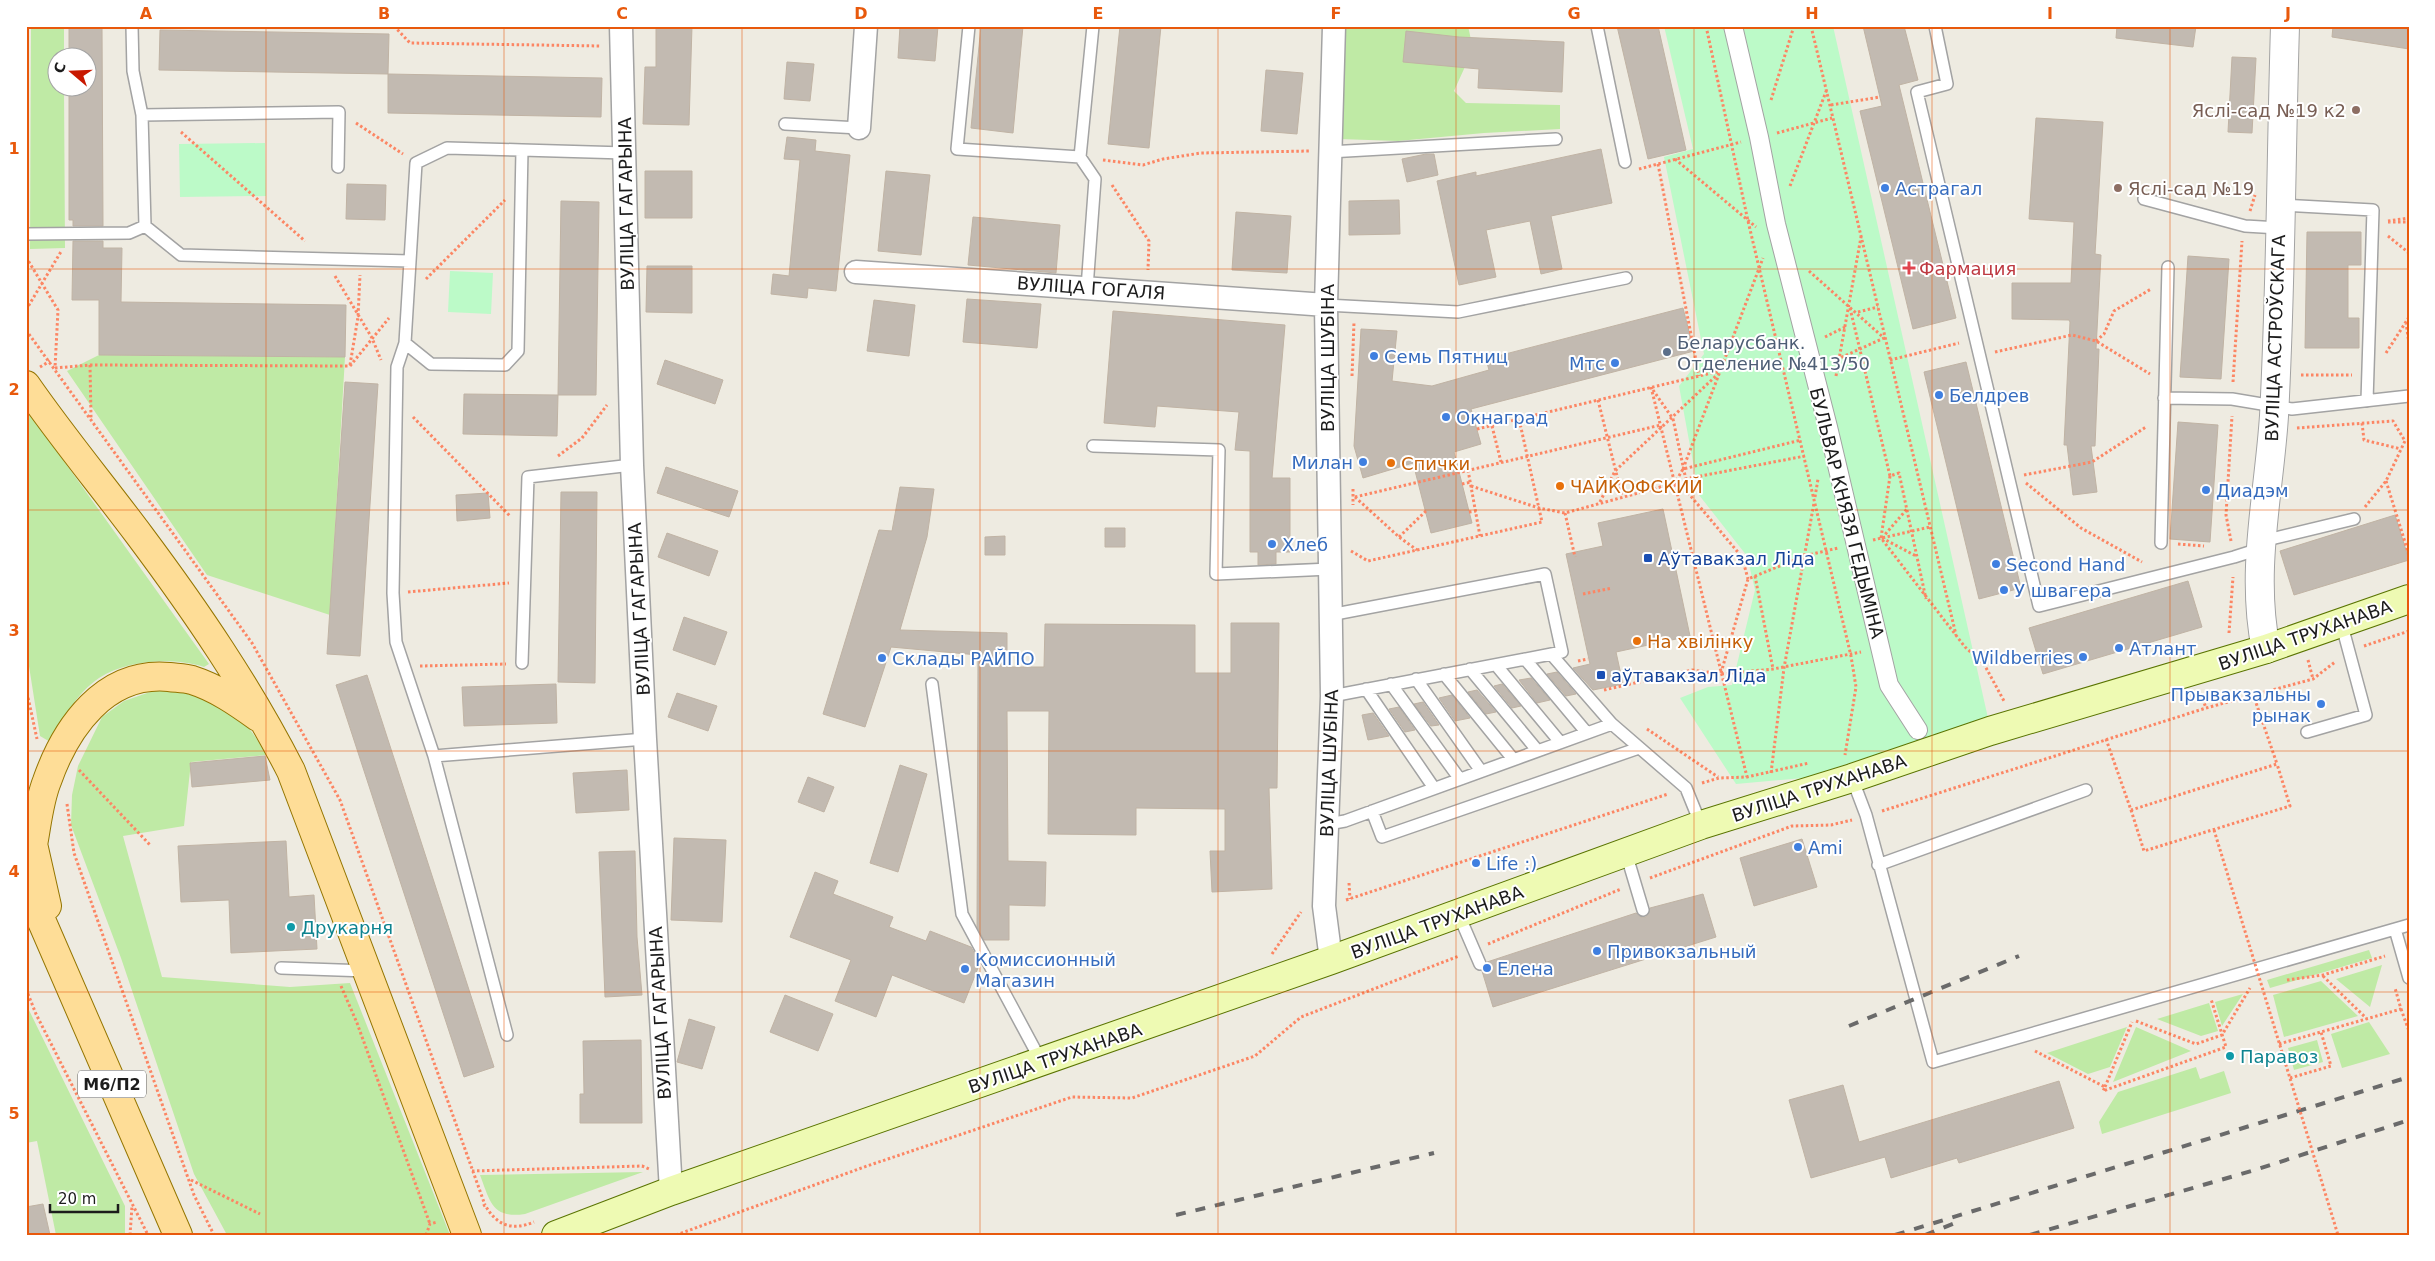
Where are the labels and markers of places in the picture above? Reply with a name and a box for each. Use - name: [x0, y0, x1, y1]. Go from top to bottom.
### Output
- place label: Яслі-сад №19 к2: [2192, 100, 2346, 121]
- marker: Яслі-сад №19 к2: [2350, 104, 2362, 116]
- place label: Астрагал: [1895, 178, 1982, 199]
- place label: Яслі-сад №19: [2128, 178, 2254, 199]
- marker: Астрагал: [1879, 182, 1891, 194]
- marker: Яслі-сад №19: [2112, 182, 2124, 194]
- place label: Фармация: [1919, 258, 2016, 279]
- marker: Фармация: [1903, 262, 1915, 274]
- place label: Беларусбанк. Отделение №413/50: [1677, 332, 1870, 374]
- place label: Семь Пятниц: [1384, 346, 1508, 367]
- marker: Беларусбанк. Отделение №413/50: [1661, 346, 1673, 358]
- marker: Семь Пятниц: [1368, 350, 1380, 362]
- place label: Мтс: [1569, 353, 1605, 374]
- marker: Мтс: [1609, 357, 1621, 369]
- place label: Белдрев: [1949, 385, 2029, 406]
- marker: Белдрев: [1933, 389, 1945, 401]
- place label: Окнаград: [1456, 407, 1548, 428]
- marker: Окнаград: [1440, 411, 1452, 423]
- place label: Милан: [1291, 452, 1353, 473]
- place label: Спички: [1401, 453, 1470, 474]
- marker: Милан: [1357, 456, 1369, 468]
- marker: Спички: [1385, 457, 1397, 469]
- place label: ЧАЙКОФСКИЙ: [1570, 476, 1703, 497]
- marker: ЧАЙКОФСКИЙ: [1554, 480, 1566, 492]
- place label: Диадэм: [2216, 480, 2289, 501]
- marker: Диадэм: [2200, 484, 2212, 496]
- place label: Хлеб: [1282, 534, 1328, 555]
- marker: Хлеб: [1266, 538, 1278, 550]
- place label: Аўтавакзал Ліда: [1658, 548, 1815, 569]
- marker: Аўтавакзал Ліда: [1642, 552, 1654, 564]
- place label: Second Hand: [2006, 554, 2125, 575]
- marker: Second Hand: [1990, 558, 2002, 570]
- place label: У швагера: [2014, 580, 2112, 601]
- marker: У швагера: [1998, 584, 2010, 596]
- place label: На хвілінку: [1647, 631, 1754, 652]
- marker: На хвілінку: [1631, 635, 1643, 647]
- place label: Атлант: [2129, 638, 2197, 659]
- marker: Атлант: [2113, 642, 2125, 654]
- place label: Wildberries: [1972, 647, 2073, 668]
- place label: Склады РАЙПО: [892, 648, 1035, 669]
- marker: Wildberries: [2077, 651, 2089, 663]
- marker: Склады РАЙПО: [876, 652, 888, 664]
- place label: аўтавакзал Ліда: [1611, 665, 1767, 686]
- marker: аўтавакзал Ліда: [1595, 669, 1607, 681]
- place label: Прывакзальны рынак: [2171, 684, 2311, 726]
- marker: Прывакзальны рынак: [2315, 698, 2327, 710]
- place label: Ami: [1808, 837, 1843, 858]
- marker: Ami: [1792, 841, 1804, 853]
- place label: Life :): [1486, 853, 1537, 874]
- marker: Life :): [1470, 857, 1482, 869]
- place label: Друкарня: [301, 917, 393, 938]
- marker: Друкарня: [285, 921, 297, 933]
- place label: Привокзальный: [1607, 941, 1757, 962]
- marker: Привокзальный: [1591, 945, 1603, 957]
- place label: Комиссионный Магазин: [975, 949, 1116, 991]
- place label: Елена: [1497, 958, 1554, 979]
- marker: Елена: [1481, 962, 1493, 974]
- marker: Комиссионный Магазин: [959, 963, 971, 975]
- place label: Паравоз: [2240, 1046, 2318, 1067]
- marker: Паравоз: [2224, 1050, 2236, 1062]

